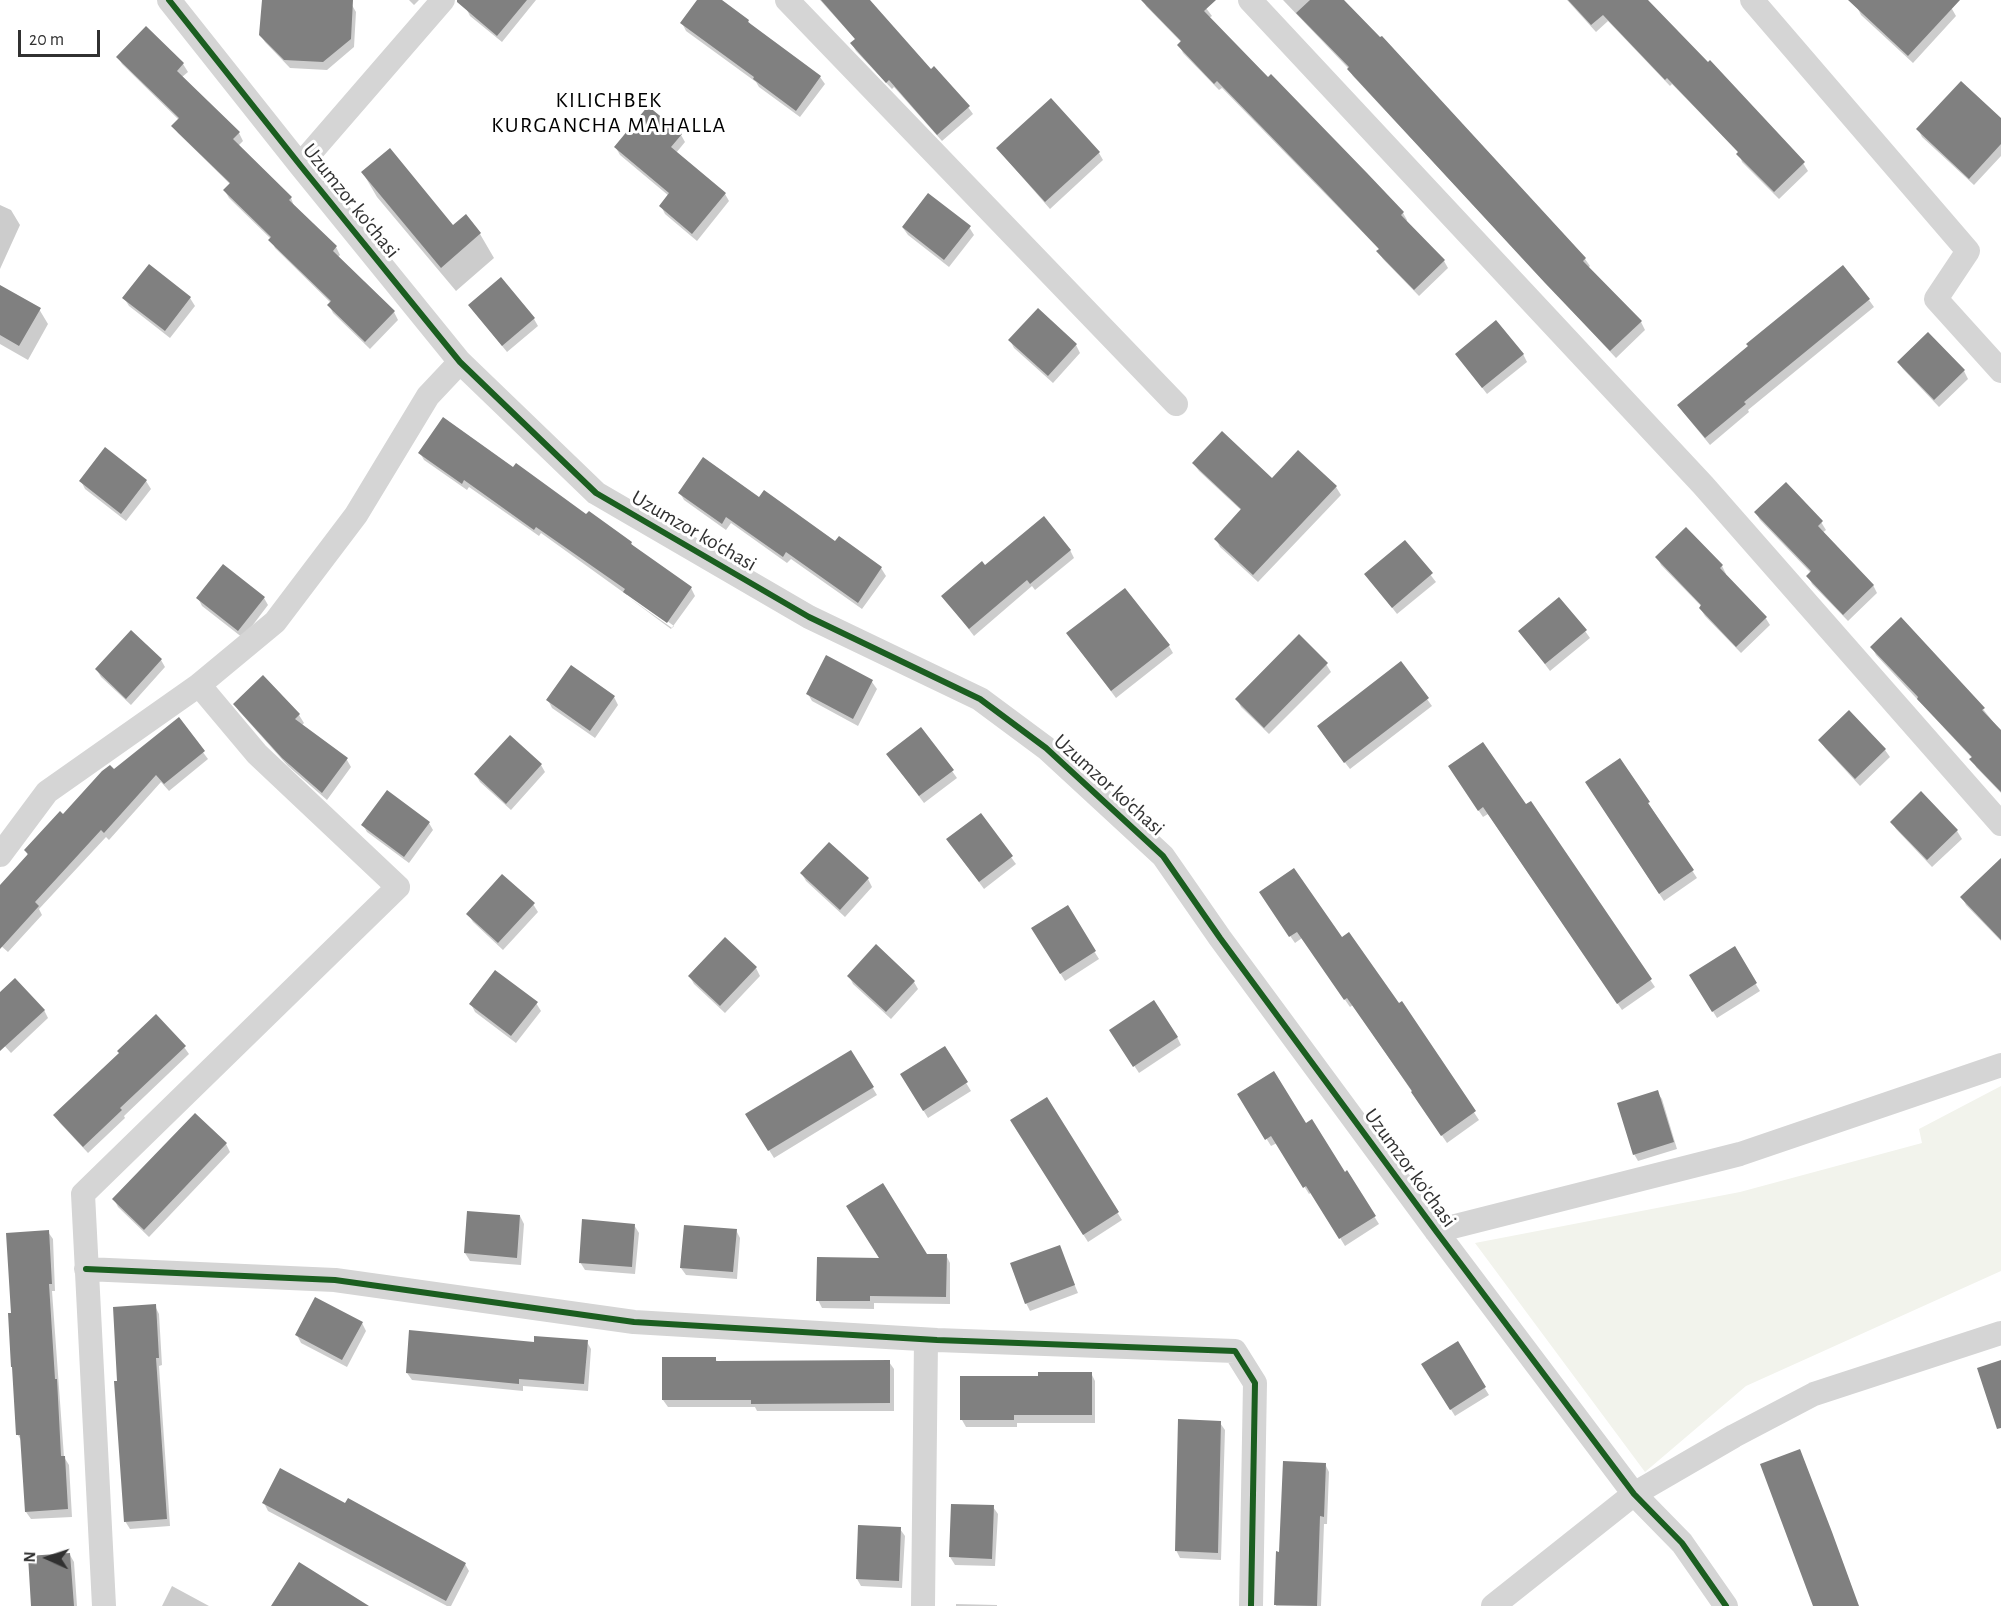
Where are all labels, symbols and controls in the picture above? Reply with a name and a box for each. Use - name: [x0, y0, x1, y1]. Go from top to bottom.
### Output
- scale bar: [21, 18, 104, 56]
- text: 20 m: [29, 31, 64, 49]
- district label: KILICHBEK KURGANCHA MAHALLA: [491, 87, 727, 138]
- street label: Uzumzor ko'chasi: [297, 138, 405, 264]
- street label: Uzumzor ko'chasi: [627, 485, 761, 577]
- street label: Uzumzor ko'chasi: [1048, 729, 1170, 841]
- street label: Uzumzor ko'chasi: [1359, 1104, 1461, 1232]
- north arrow: [18, 1528, 78, 1588]
- text: N: [22, 1551, 38, 1563]

